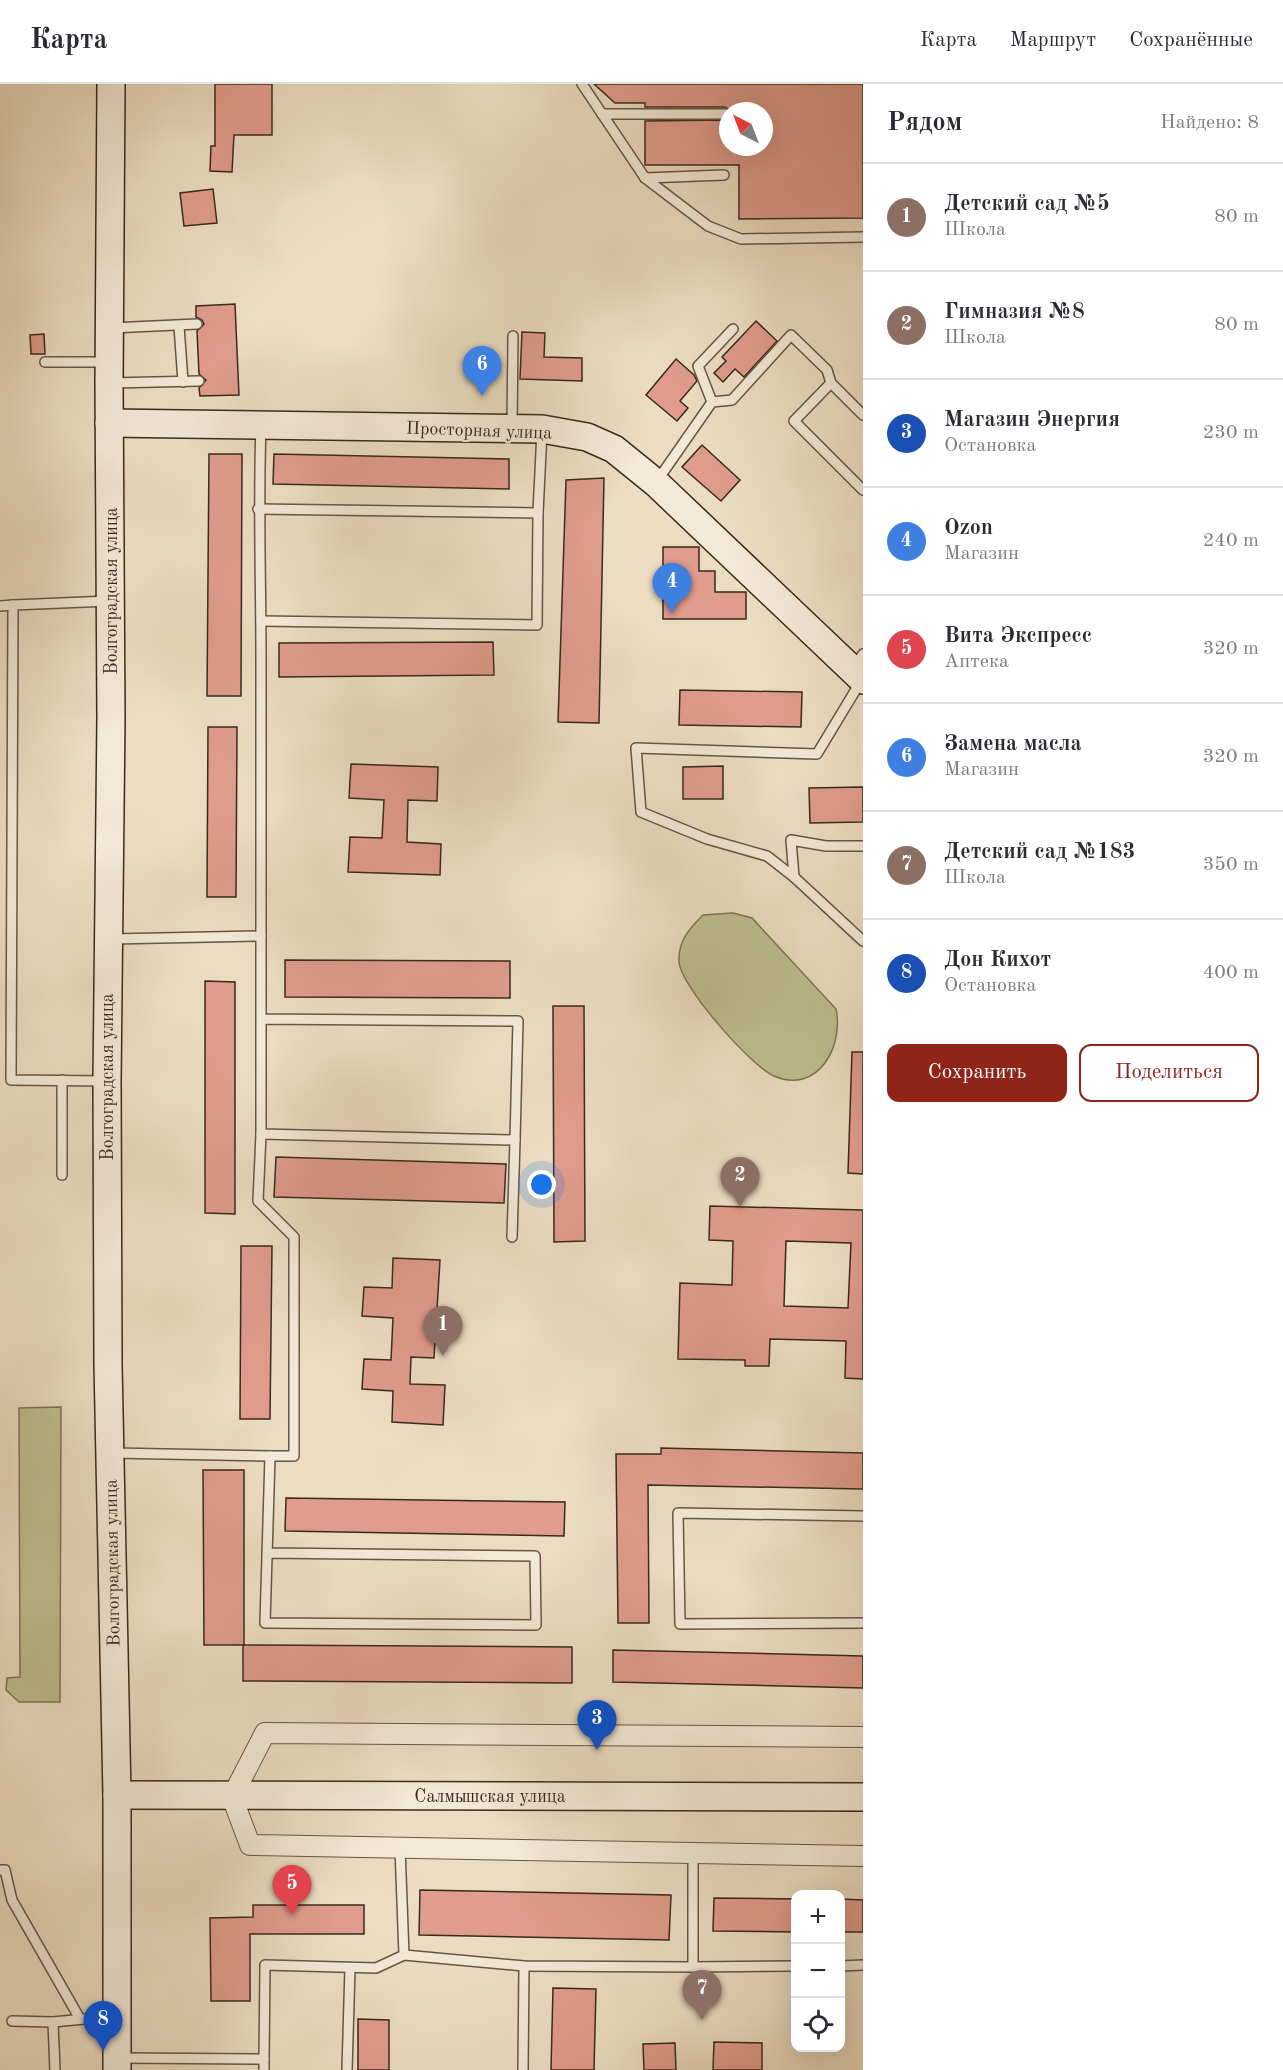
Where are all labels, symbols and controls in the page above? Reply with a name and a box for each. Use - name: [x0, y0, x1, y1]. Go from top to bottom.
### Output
- text: Карта: [30, 27, 108, 55]
- text: Карта: [920, 30, 977, 51]
- text: Маршрут: [1010, 30, 1096, 51]
- text: Сохранённые: [1129, 30, 1253, 51]
- north arrow: [719, 102, 773, 156]
- text: Рядом: [887, 110, 962, 136]
- text: Найдено: 8: [1160, 113, 1259, 133]
- text: Детский сад №5: [944, 193, 1110, 215]
- text: 1: [901, 207, 912, 227]
- text: 80 m: [1214, 207, 1259, 227]
- text: Школа: [944, 220, 1006, 240]
- text: Гимназия №8: [944, 301, 1085, 323]
- text: 2: [901, 315, 912, 335]
- text: 80 m: [1214, 315, 1259, 335]
- text: Школа: [944, 328, 1006, 348]
- pin: 6: [462, 346, 502, 396]
- text: Магазин Энергия: [944, 409, 1120, 431]
- street label: Просторная улица: [406, 419, 552, 443]
- text: 3: [901, 423, 912, 443]
- text: 230 m: [1203, 423, 1259, 443]
- text: Остановка: [944, 436, 1036, 456]
- street label: Волгоградская улица: [103, 507, 121, 675]
- text: Ozon: [944, 517, 993, 539]
- text: 4: [901, 531, 912, 551]
- text: 240 m: [1203, 531, 1259, 551]
- text: Магазин: [944, 544, 1019, 564]
- pin: 4: [652, 564, 692, 613]
- text: Вита Экспресс: [944, 625, 1092, 647]
- text: 5: [901, 639, 912, 659]
- text: 320 m: [1203, 639, 1259, 659]
- text: Аптека: [944, 652, 1009, 672]
- text: Замена масла: [944, 733, 1082, 755]
- text: 6: [901, 747, 912, 767]
- text: 320 m: [1203, 747, 1259, 767]
- text: Магазин: [944, 760, 1019, 780]
- text: Детский сад №183: [944, 841, 1135, 863]
- text: 7: [901, 855, 912, 875]
- text: 350 m: [1203, 855, 1259, 875]
- text: Школа: [944, 868, 1006, 888]
- text: Дон Кихот: [944, 949, 1051, 971]
- text: 8: [901, 963, 912, 983]
- text: 400 m: [1203, 963, 1259, 983]
- text: Остановка: [944, 976, 1036, 996]
- street label: Волгоградская улица: [99, 993, 117, 1161]
- button: Сохранить: [887, 1044, 1067, 1102]
- button: Поделиться: [1079, 1044, 1259, 1102]
- pin: 2: [720, 1158, 760, 1207]
- your location: [527, 1170, 556, 1199]
- pin: 1: [424, 1306, 462, 1356]
- street label: Волгоградская улица: [103, 1479, 123, 1647]
- pin: 3: [578, 1700, 616, 1750]
- street label: Салмышская улица: [414, 1788, 566, 1806]
- pin: 5: [272, 1866, 312, 1915]
- map controls: [791, 1890, 845, 2052]
- button: +: [791, 1890, 845, 1944]
- button: −: [791, 1944, 845, 1998]
- pin: 7: [682, 1970, 722, 2020]
- button: locate: [791, 1998, 845, 2052]
- pin: 8: [84, 2002, 122, 2051]

